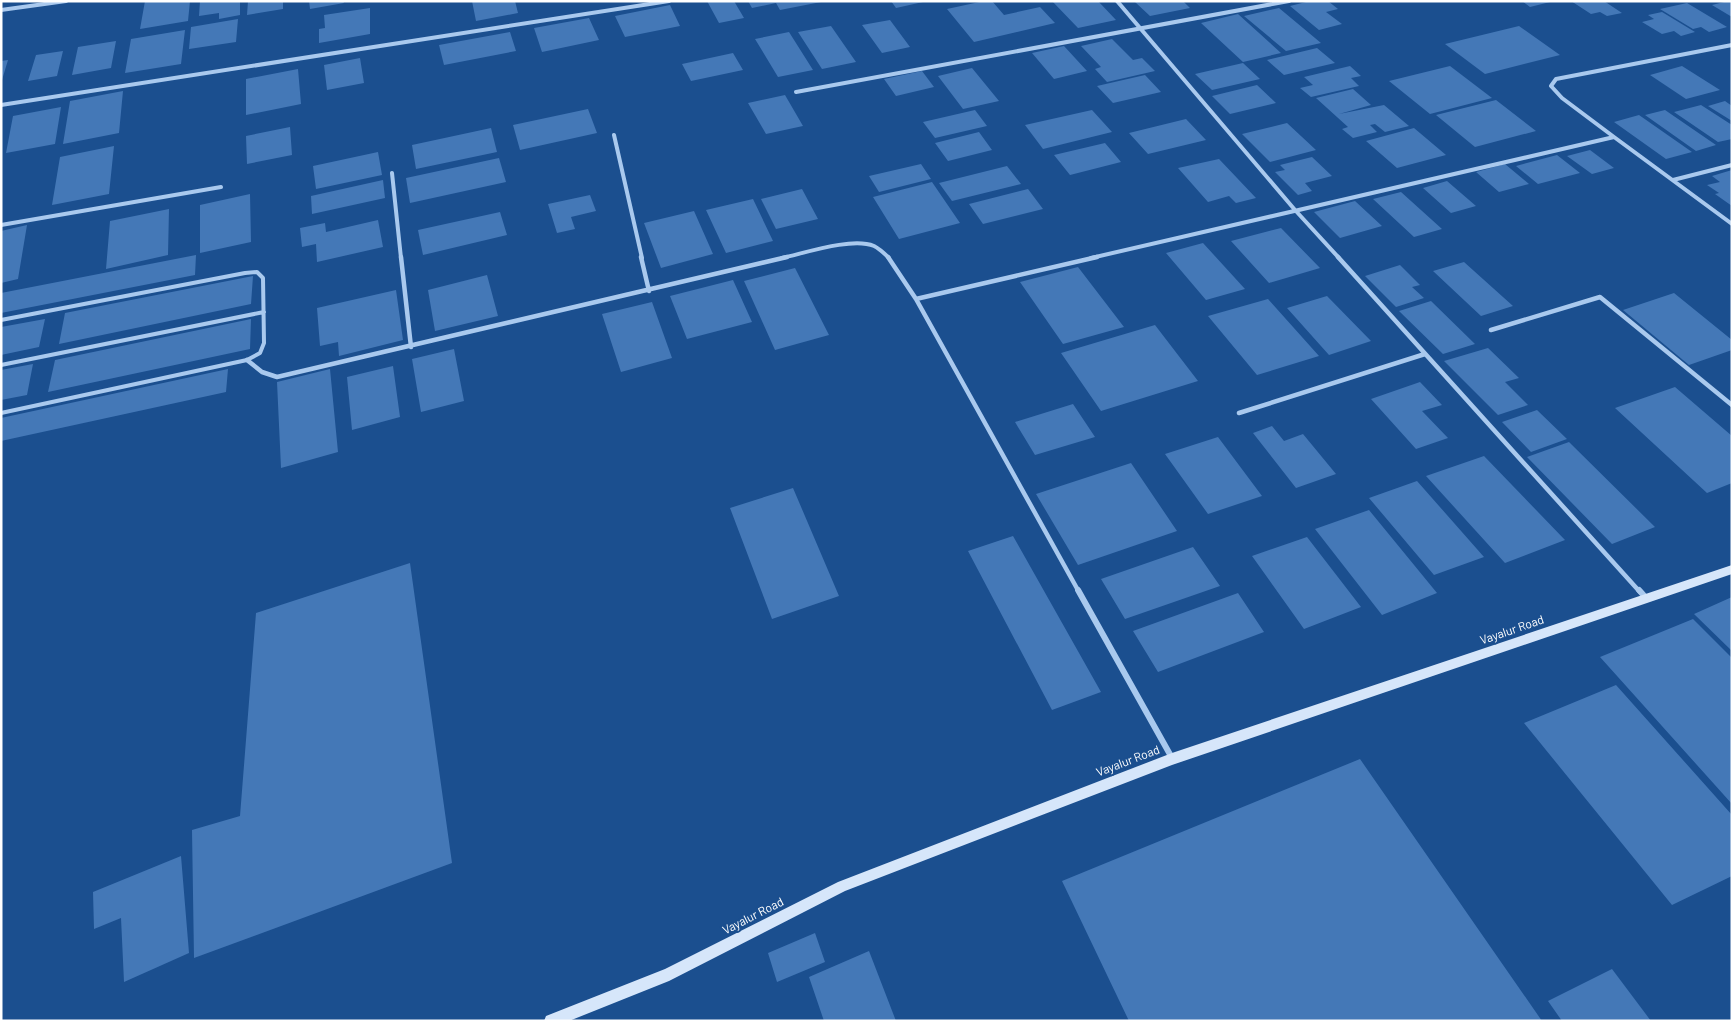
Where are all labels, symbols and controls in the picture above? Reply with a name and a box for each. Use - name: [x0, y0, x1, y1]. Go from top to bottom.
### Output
- street label: Vayalur Road: [1478, 612, 1545, 647]
- street label: Vayalur Road: [1094, 742, 1161, 779]
- street label: Vayalur Road: [720, 894, 785, 936]

